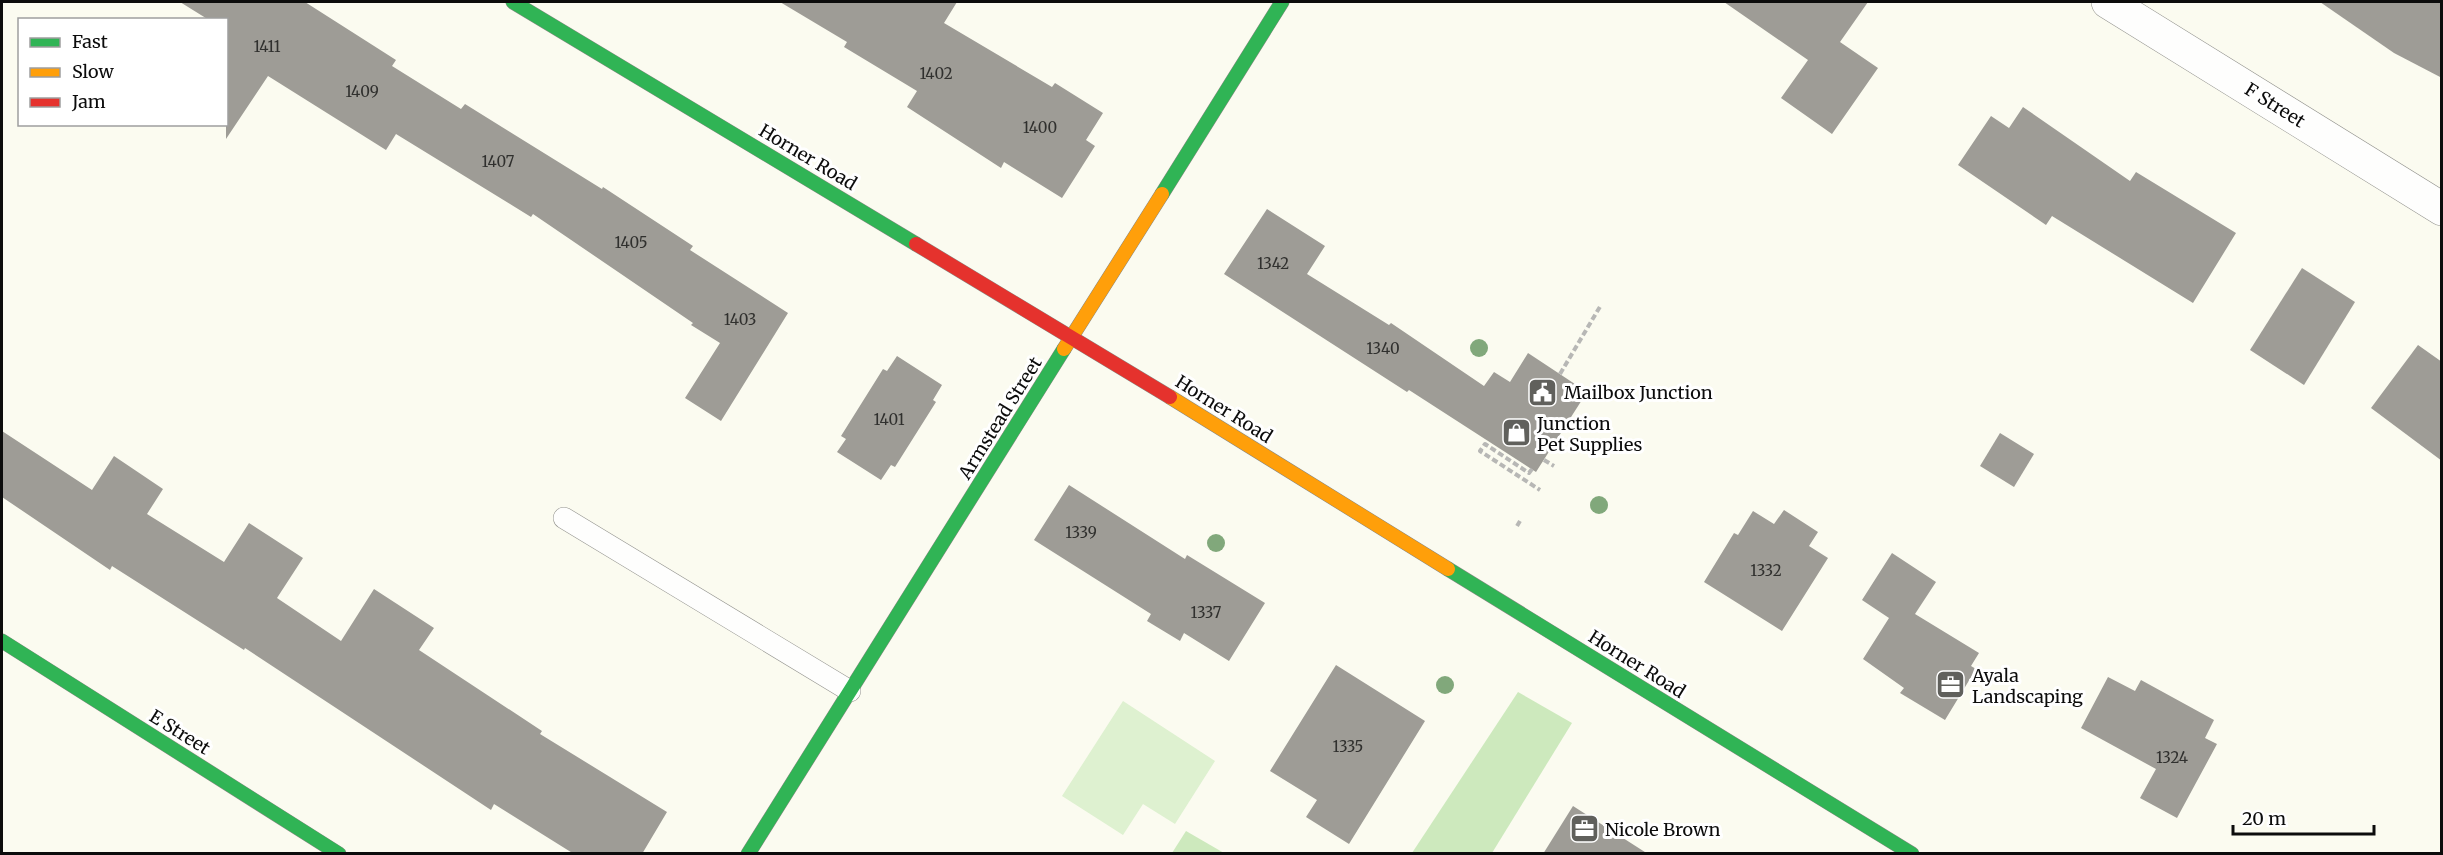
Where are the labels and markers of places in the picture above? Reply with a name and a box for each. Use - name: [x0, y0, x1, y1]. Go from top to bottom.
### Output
- public building icon: Mailbox Junction: [1527, 376, 1559, 408]
- place label: Mailbox Junction: [1564, 381, 1713, 404]
- place label: Junction Pet Supplies: [1536, 412, 1642, 456]
- shop icon: Junction Pet Supplies: [1500, 417, 1532, 449]
- place label: Ayala Landscaping: [1971, 664, 2083, 708]
- office icon: Ayala Landscaping: [1935, 669, 1967, 701]
- office icon: Nicole Brown: [1568, 813, 1600, 845]
- place label: Nicole Brown: [1605, 818, 1721, 841]

